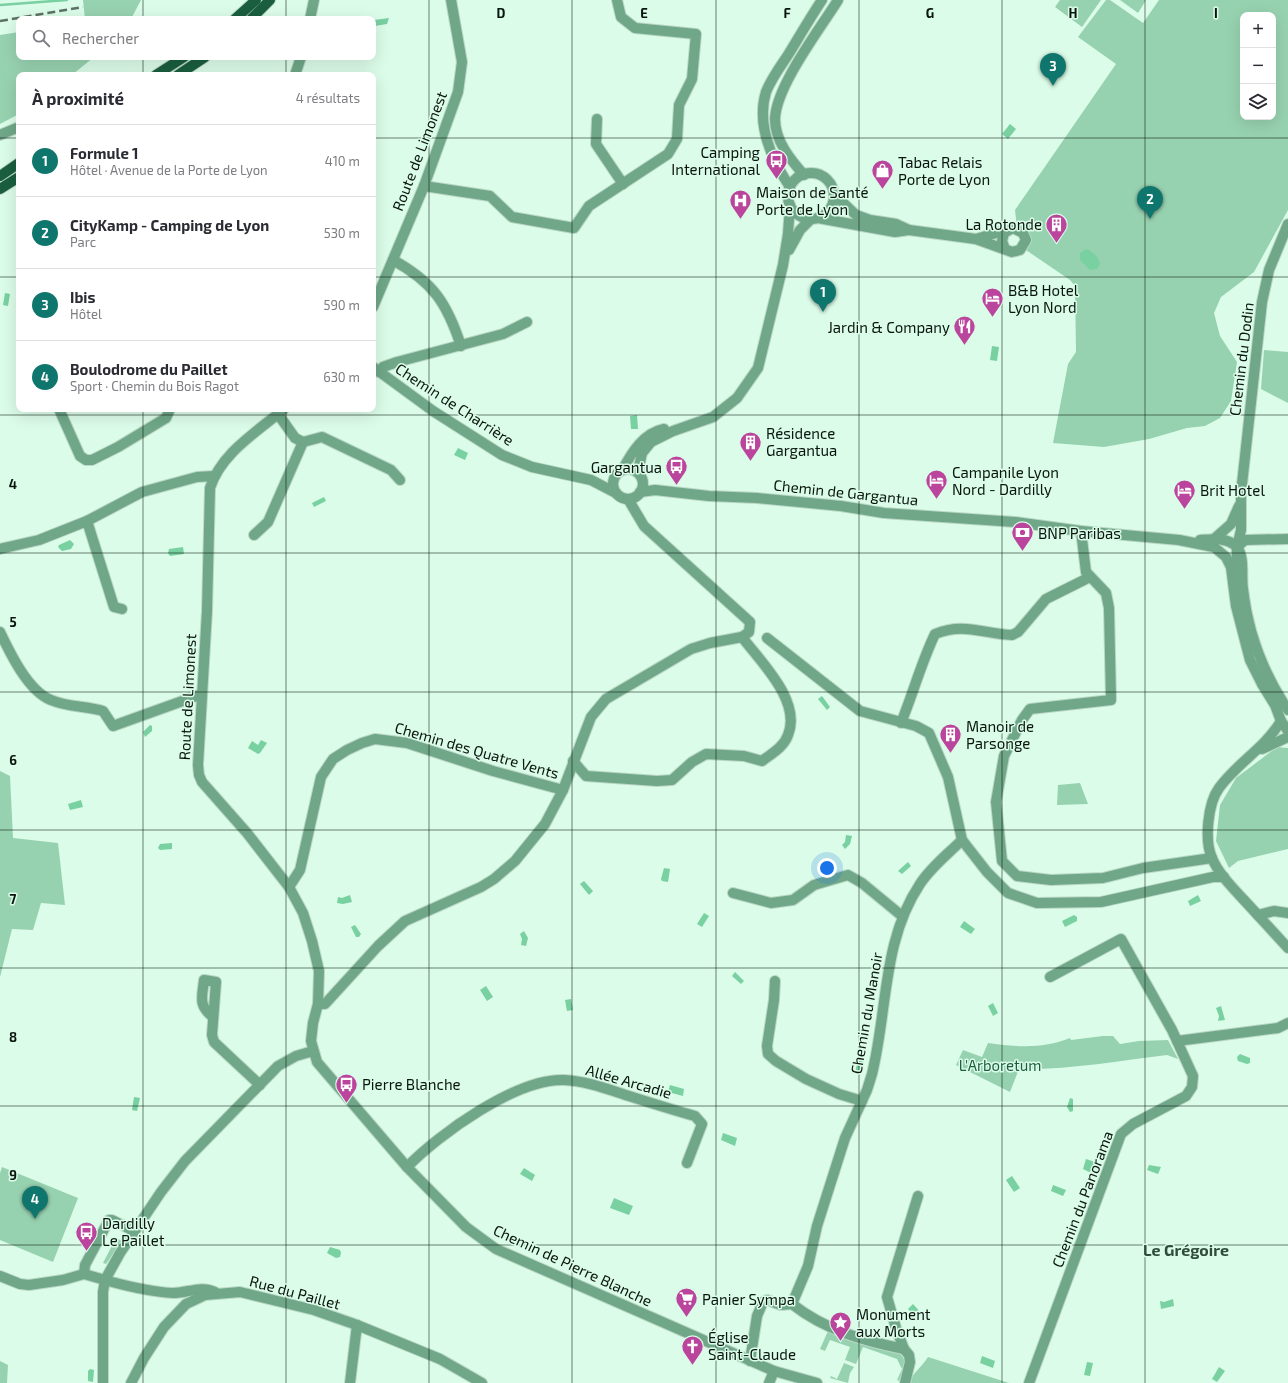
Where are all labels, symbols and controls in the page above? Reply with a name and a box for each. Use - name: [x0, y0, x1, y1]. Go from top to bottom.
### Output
- text: D: [497, 5, 506, 21]
- text: E: [640, 5, 648, 21]
- text: F: [783, 5, 791, 21]
- text: G: [926, 5, 934, 21]
- text: H: [1069, 5, 1078, 21]
- text: I: [1214, 5, 1218, 21]
- map controls: [1240, 12, 1276, 120]
- button: +: [1240, 12, 1276, 48]
- search box: [16, 16, 376, 60]
- icon: search: [30, 27, 52, 49]
- text: Rechercher: [62, 29, 139, 47]
- button: −: [1240, 48, 1276, 84]
- pin: 3: [1040, 53, 1066, 86]
- button: layers: [1240, 84, 1276, 120]
- text: À proximité: [32, 88, 124, 108]
- street label: Route de Limonest: [388, 88, 450, 213]
- text: 4 résultats: [296, 90, 360, 106]
- place label: Camping International: [671, 143, 761, 178]
- text: Formule 1: [70, 144, 139, 162]
- bus stop icon: Camping International: [763, 148, 789, 181]
- text: 1: [42, 153, 48, 169]
- text: 410 m: [325, 153, 360, 169]
- place label: Tabac Relais Porte de Lyon: [898, 153, 990, 188]
- shop icon: Tabac Relais Porte de Lyon: [869, 158, 895, 191]
- text: Hôtel · Avenue de la Porte de Lyon: [70, 162, 268, 178]
- place label: Maison de Santé Porte de Lyon: [756, 183, 868, 218]
- pin: 2: [1137, 186, 1163, 219]
- hospital icon: Maison de Santé Porte de Lyon: [728, 188, 754, 221]
- building icon: La Rotonde: [1044, 211, 1070, 244]
- place label: La Rotonde: [965, 215, 1042, 233]
- text: CityKamp - Camping de Lyon: [70, 216, 269, 234]
- text: 2: [41, 225, 49, 241]
- text: 530 m: [324, 225, 360, 241]
- text: Parc: [70, 234, 96, 250]
- pin: 1: [810, 279, 836, 312]
- place label: B&B Hotel Lyon Nord: [1008, 281, 1079, 316]
- hotel icon: B&B Hotel Lyon Nord: [979, 286, 1005, 319]
- text: Ibis: [70, 288, 95, 306]
- text: 3: [41, 297, 49, 313]
- text: 590 m: [323, 297, 360, 313]
- street label: Chemin du Dodin: [1225, 301, 1257, 417]
- text: Hôtel: [70, 306, 102, 322]
- restaurant icon: Jardin & Company: [952, 314, 978, 347]
- place label: Jardin & Company: [828, 318, 950, 336]
- street label: Chemin de Charrière: [392, 359, 518, 449]
- text: Boulodrome du Paillet: [70, 360, 228, 378]
- text: 4: [41, 369, 49, 385]
- text: 630 m: [323, 369, 360, 385]
- text: Sport · Chemin du Bois Ragot: [70, 378, 239, 394]
- place label: Résidence Gargantua: [766, 424, 837, 459]
- building icon: Résidence Gargantua: [737, 429, 763, 462]
- bus stop icon: Gargantua: [664, 454, 690, 487]
- place label: Gargantua: [591, 458, 662, 476]
- place label: Campanile Lyon Nord - Dardilly: [952, 463, 1059, 498]
- hotel icon: Campanile Lyon Nord - Dardilly: [923, 468, 949, 501]
- street label: Chemin de Gargantua: [773, 475, 919, 509]
- text: 4: [9, 476, 17, 492]
- hotel icon: Brit Hotel: [1171, 477, 1197, 510]
- place label: Brit Hotel: [1200, 481, 1265, 499]
- bank icon: BNP Paribas: [1009, 520, 1035, 553]
- place label: BNP Paribas: [1038, 524, 1121, 542]
- text: 5: [9, 614, 17, 630]
- street label: Route de Limonest: [175, 633, 199, 761]
- place label: Manoir de Parsonge: [966, 717, 1034, 752]
- street label: Chemin des Quatre Vents: [393, 718, 561, 783]
- building icon: Manoir de Parsonge: [937, 722, 963, 755]
- text: 6: [9, 752, 17, 768]
- your location: [817, 858, 837, 878]
- text: 7: [10, 891, 17, 907]
- street label: Chemin du Manoir: [846, 951, 886, 1075]
- text: 8: [9, 1029, 17, 1045]
- park label: L'Arboretum: [959, 1056, 1041, 1074]
- street label: Allée Arcadie: [584, 1060, 674, 1102]
- bus stop icon: Pierre Blanche: [333, 1071, 359, 1104]
- place label: Pierre Blanche: [362, 1075, 461, 1093]
- street label: Chemin du Panorama: [1048, 1128, 1116, 1270]
- text: 9: [9, 1167, 17, 1183]
- pin: 4: [22, 1186, 48, 1219]
- place label: Dardilly Le Paillet: [102, 1214, 165, 1249]
- bus stop icon: Dardilly Le Paillet: [74, 1219, 100, 1252]
- street label: Chemin de Pierre Blanche: [491, 1220, 655, 1310]
- district label: Le Grégoire: [1143, 1240, 1229, 1259]
- street label: Rue du Paillet: [248, 1271, 343, 1313]
- supermarket icon: Panier Sympa: [674, 1286, 700, 1319]
- place label: Panier Sympa: [702, 1290, 795, 1308]
- place label: Monument aux Morts: [856, 1305, 931, 1340]
- place icon: Monument aux Morts: [827, 1310, 853, 1343]
- place label: Église Saint-Claude: [708, 1328, 796, 1363]
- church icon: Église Saint-Claude: [680, 1333, 706, 1366]

